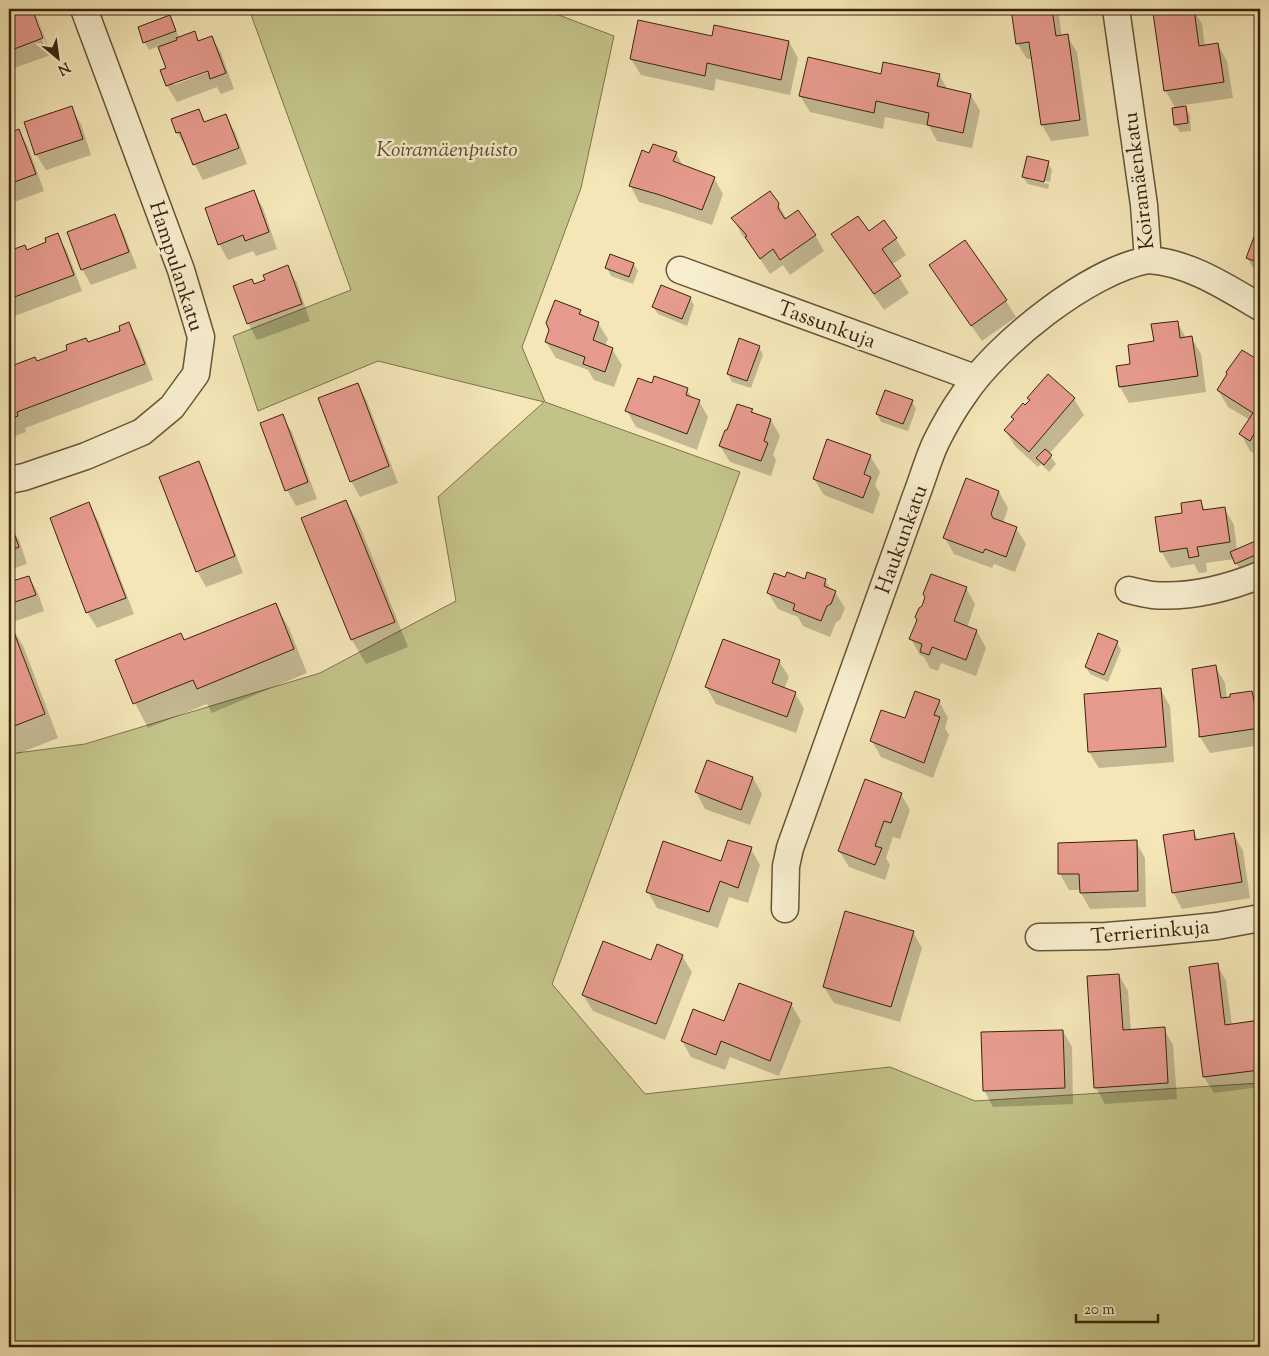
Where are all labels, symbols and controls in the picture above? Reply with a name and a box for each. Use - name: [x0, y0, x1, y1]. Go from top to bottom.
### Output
- north arrow: [32, 32, 82, 82]
- text: N: [54, 56, 73, 79]
- street label: Koiramäenkatu: [1117, 110, 1163, 251]
- park label: Koiramäenpuisto: [376, 136, 518, 166]
- street label: Hampulankatu: [140, 198, 210, 336]
- street label: Tassunkuja: [773, 294, 880, 358]
- street label: Haukunkatu: [869, 481, 936, 598]
- street label: Terrierinkuja: [1090, 913, 1211, 953]
- scale bar: [1076, 1291, 1159, 1323]
- text: 20 m: [1084, 1300, 1115, 1321]

